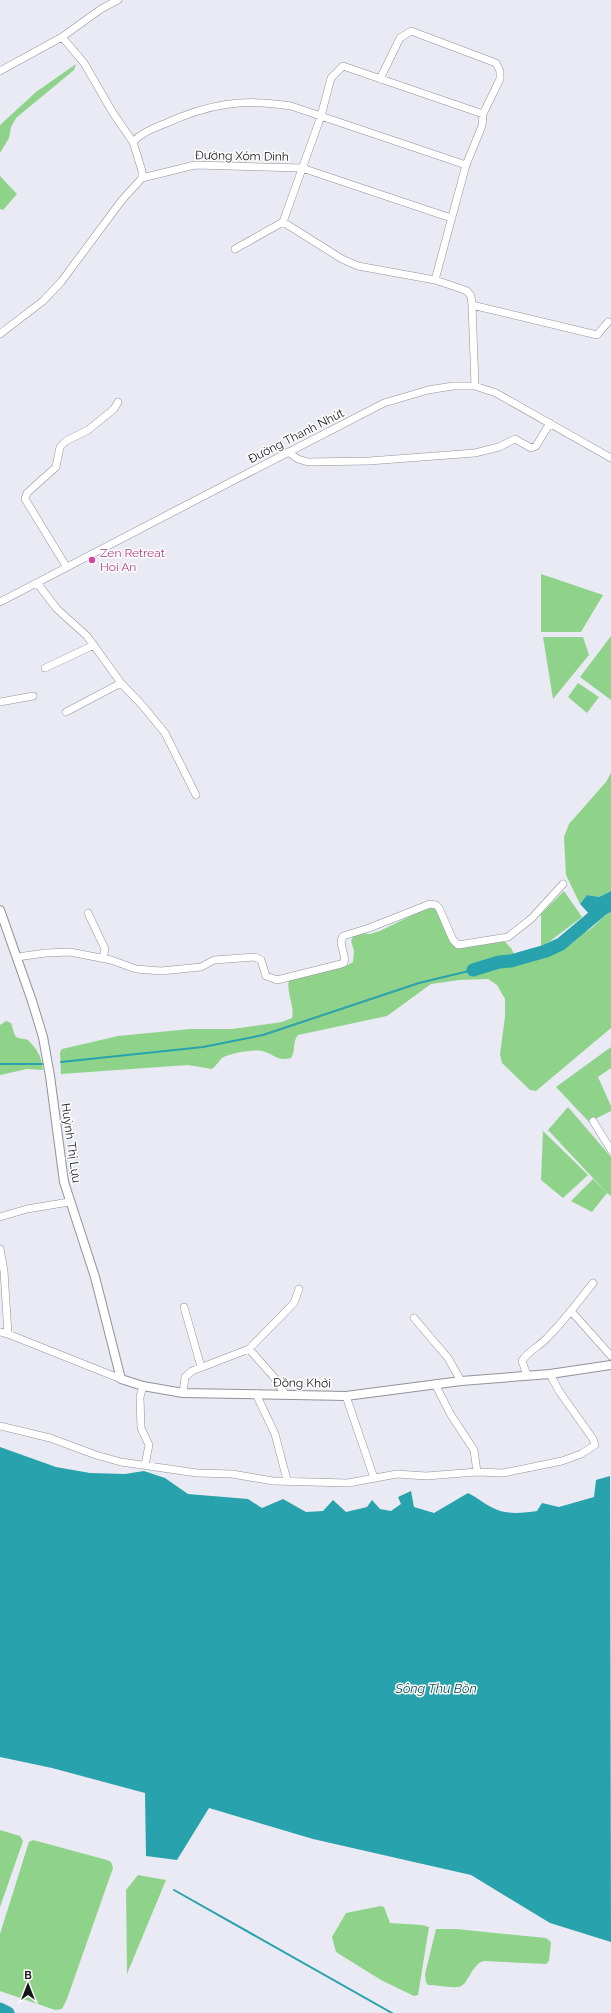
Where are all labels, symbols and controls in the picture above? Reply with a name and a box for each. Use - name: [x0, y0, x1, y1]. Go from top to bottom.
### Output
- street label: Đường Xóm Dinh: [195, 148, 289, 164]
- street label: Đường Thanh Nhứt: [246, 406, 346, 466]
- place label: Zen Retreat Hoi An: [100, 546, 165, 574]
- marker: Zen Retreat Hoi An: [87, 555, 97, 565]
- street label: Huỳnh Thị Lựu: [58, 1102, 84, 1184]
- street label: Đồng Khởi: [273, 1375, 331, 1391]
- water label: Sông Thu Bồn: [394, 1681, 477, 1696]
- north arrow: [8, 1965, 48, 2005]
- text: B: [24, 1969, 32, 1982]

